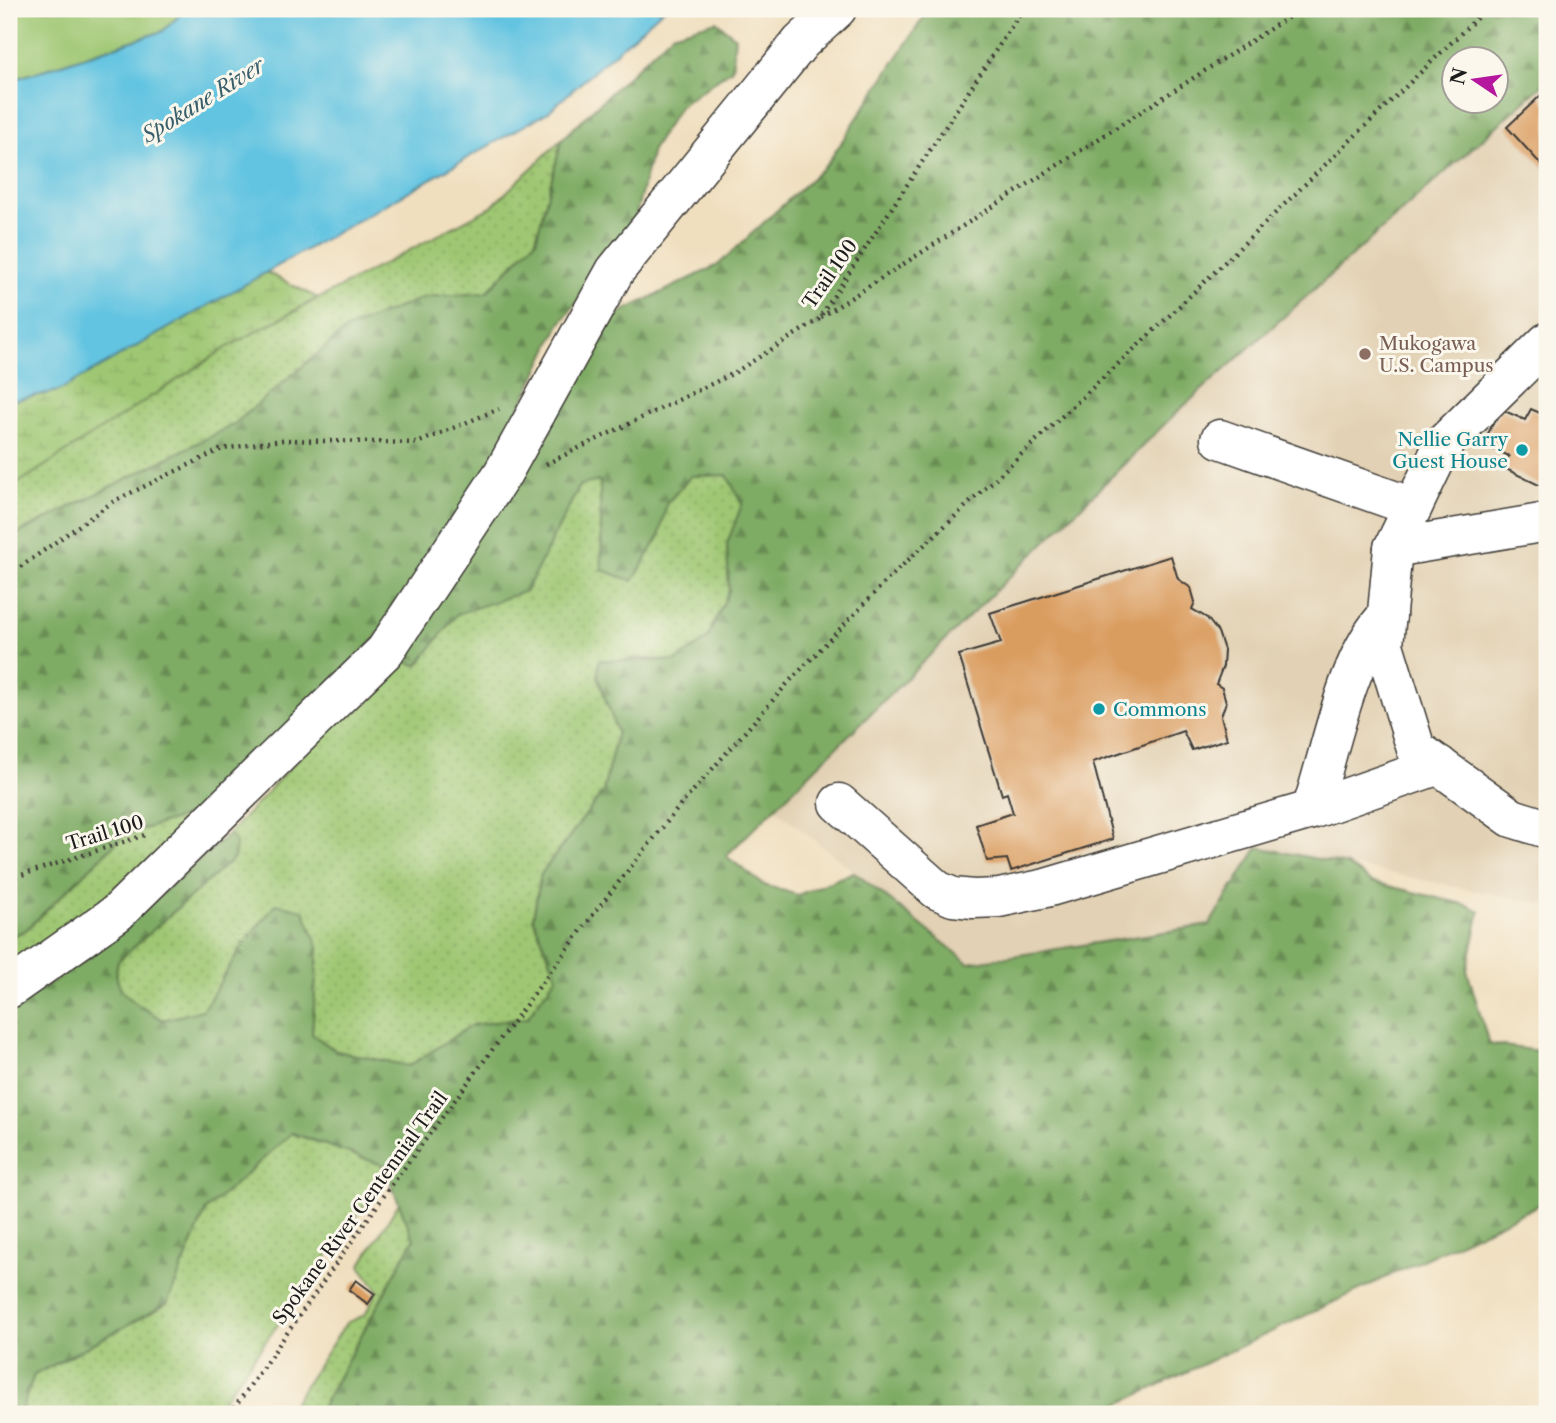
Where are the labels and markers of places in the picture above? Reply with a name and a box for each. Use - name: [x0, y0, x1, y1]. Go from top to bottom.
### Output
- place label: Mukogawa U.S. Campus: [1379, 332, 1494, 377]
- marker: Mukogawa U.S. Campus: [1357, 346, 1373, 362]
- place label: Nellie Garry Guest House: [1392, 428, 1508, 473]
- marker: Nellie Garry Guest House: [1514, 442, 1530, 458]
- place label: Commons: [1113, 698, 1207, 721]
- marker: Commons: [1091, 701, 1107, 717]

